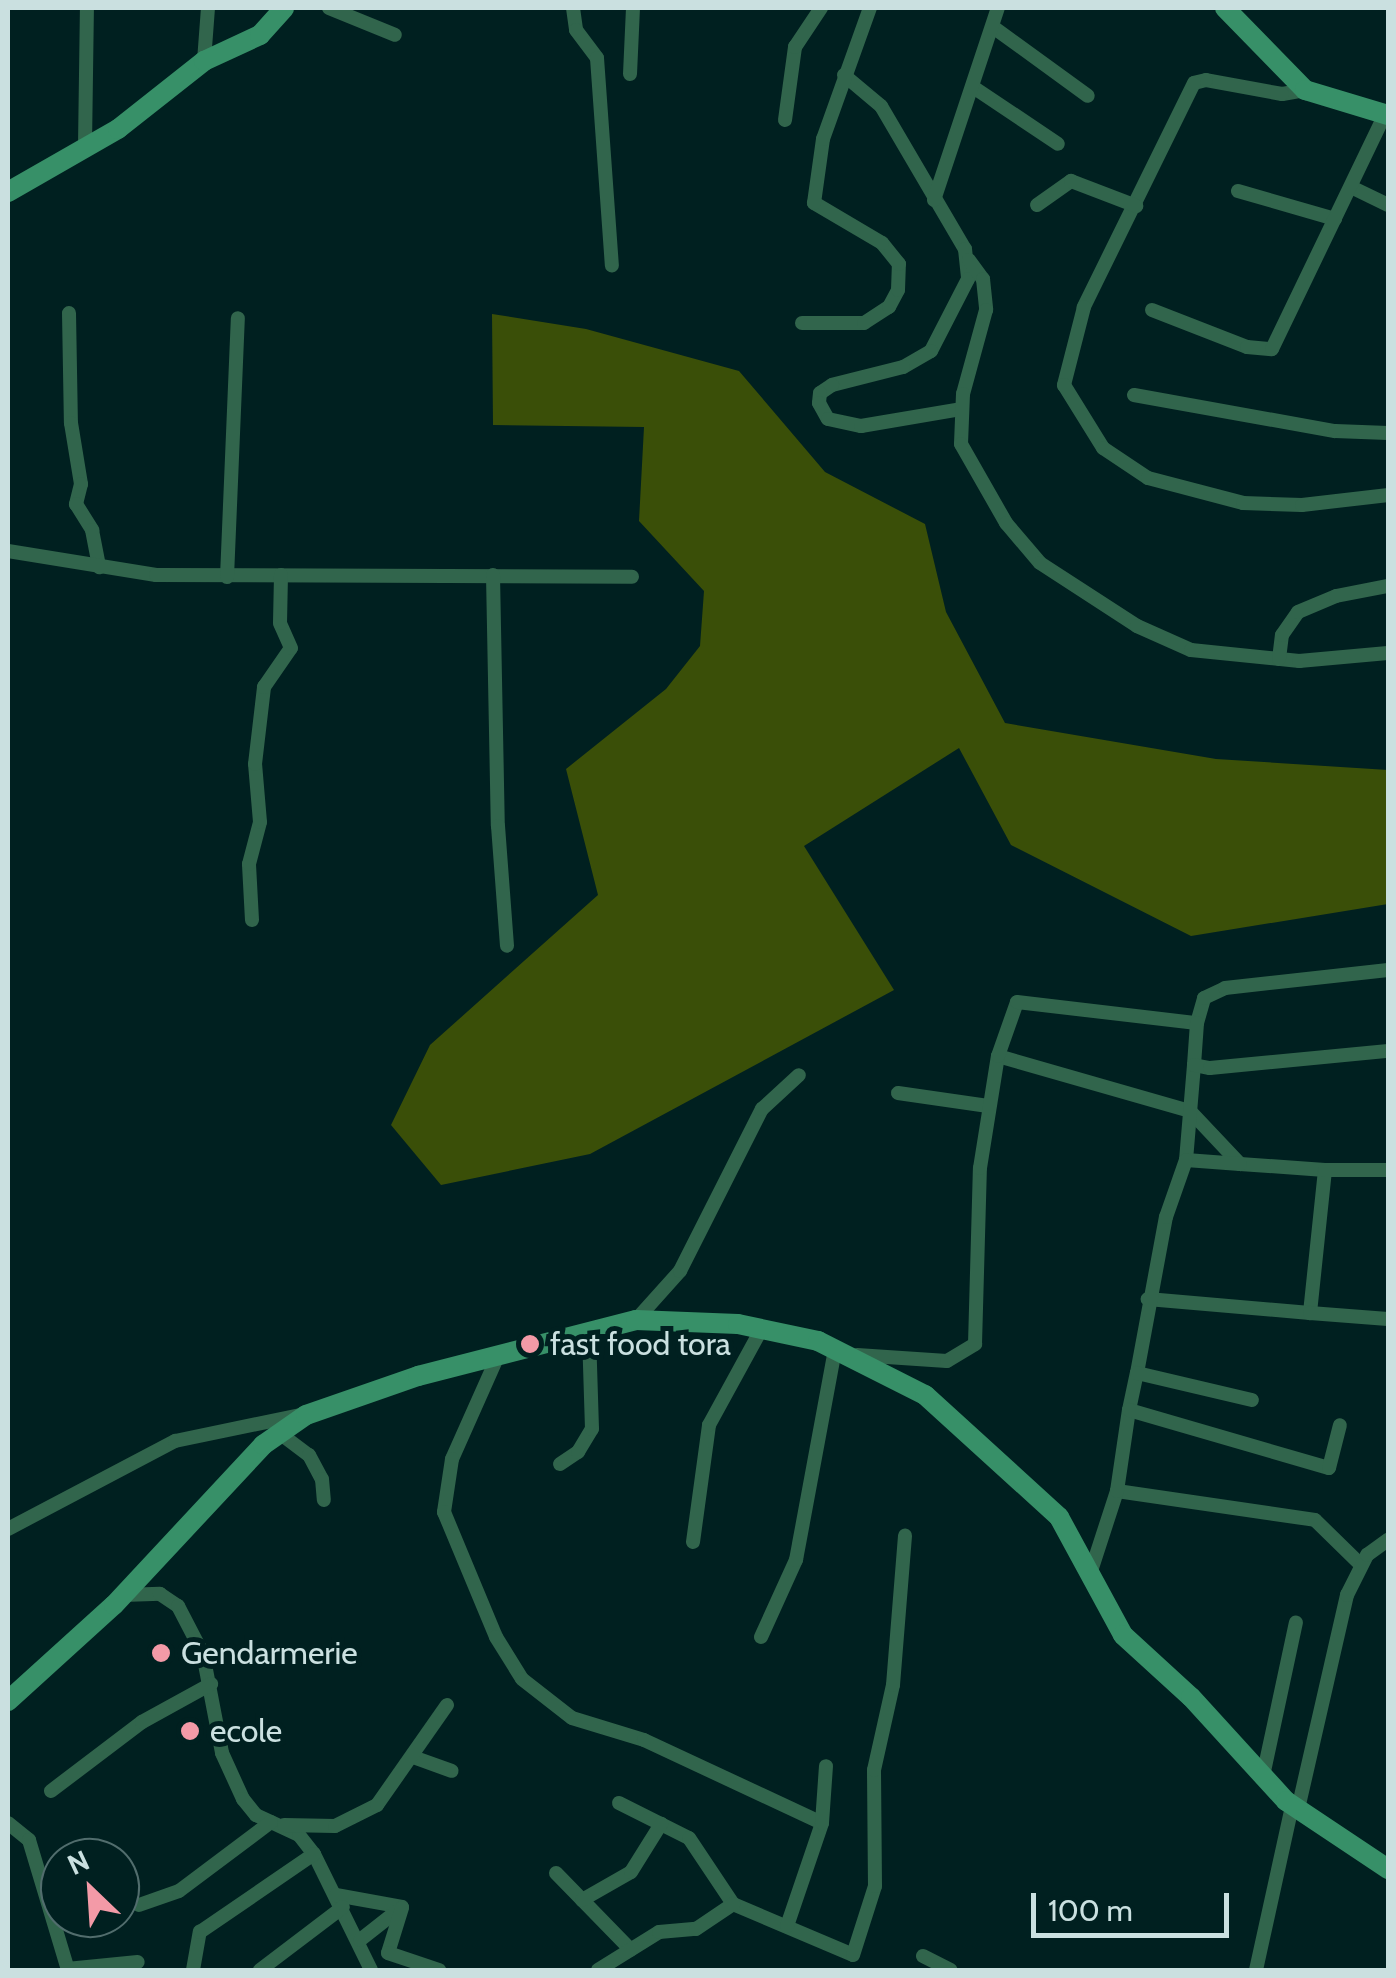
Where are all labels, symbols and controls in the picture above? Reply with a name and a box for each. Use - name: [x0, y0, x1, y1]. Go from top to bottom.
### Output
- place label: fast food tora: [550, 1325, 731, 1363]
- marker: fast food tora: [519, 1333, 541, 1355]
- place label: Gendarmerie: [181, 1634, 358, 1672]
- marker: Gendarmerie: [150, 1642, 172, 1664]
- place label: ecole: [210, 1712, 282, 1750]
- marker: ecole: [179, 1720, 201, 1742]
- north arrow: [40, 1838, 140, 1938]
- text: N: [62, 1843, 94, 1882]
- scale bar: [1036, 1873, 1234, 1935]
- text: 100 m: [1048, 1892, 1133, 1929]

